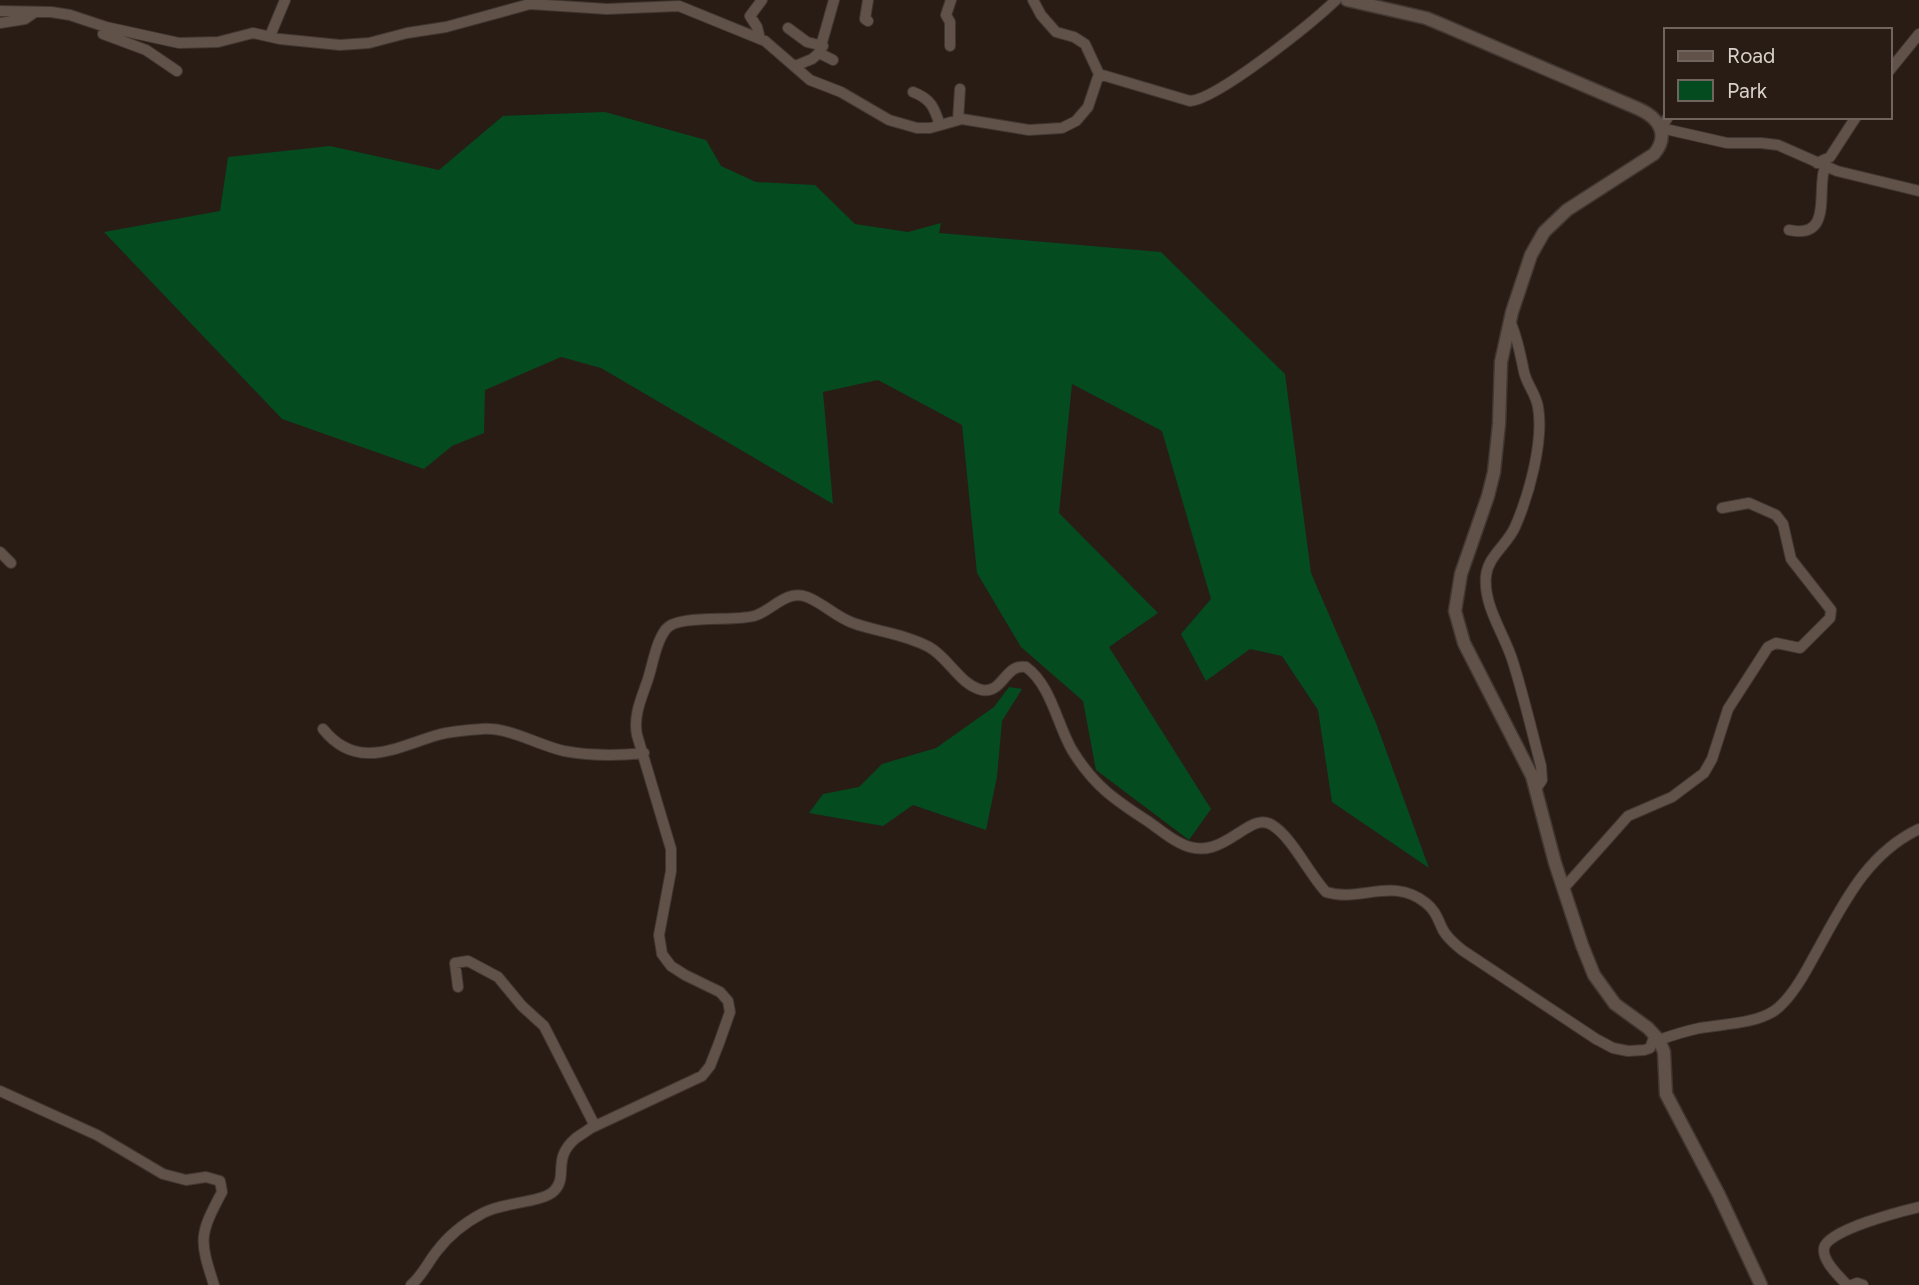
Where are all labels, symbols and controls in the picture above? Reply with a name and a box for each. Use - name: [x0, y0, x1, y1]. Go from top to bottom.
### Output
- legend: [1664, 28, 1891, 119]
- text: Road: [1727, 43, 1775, 68]
- text: Park: [1727, 78, 1768, 103]

